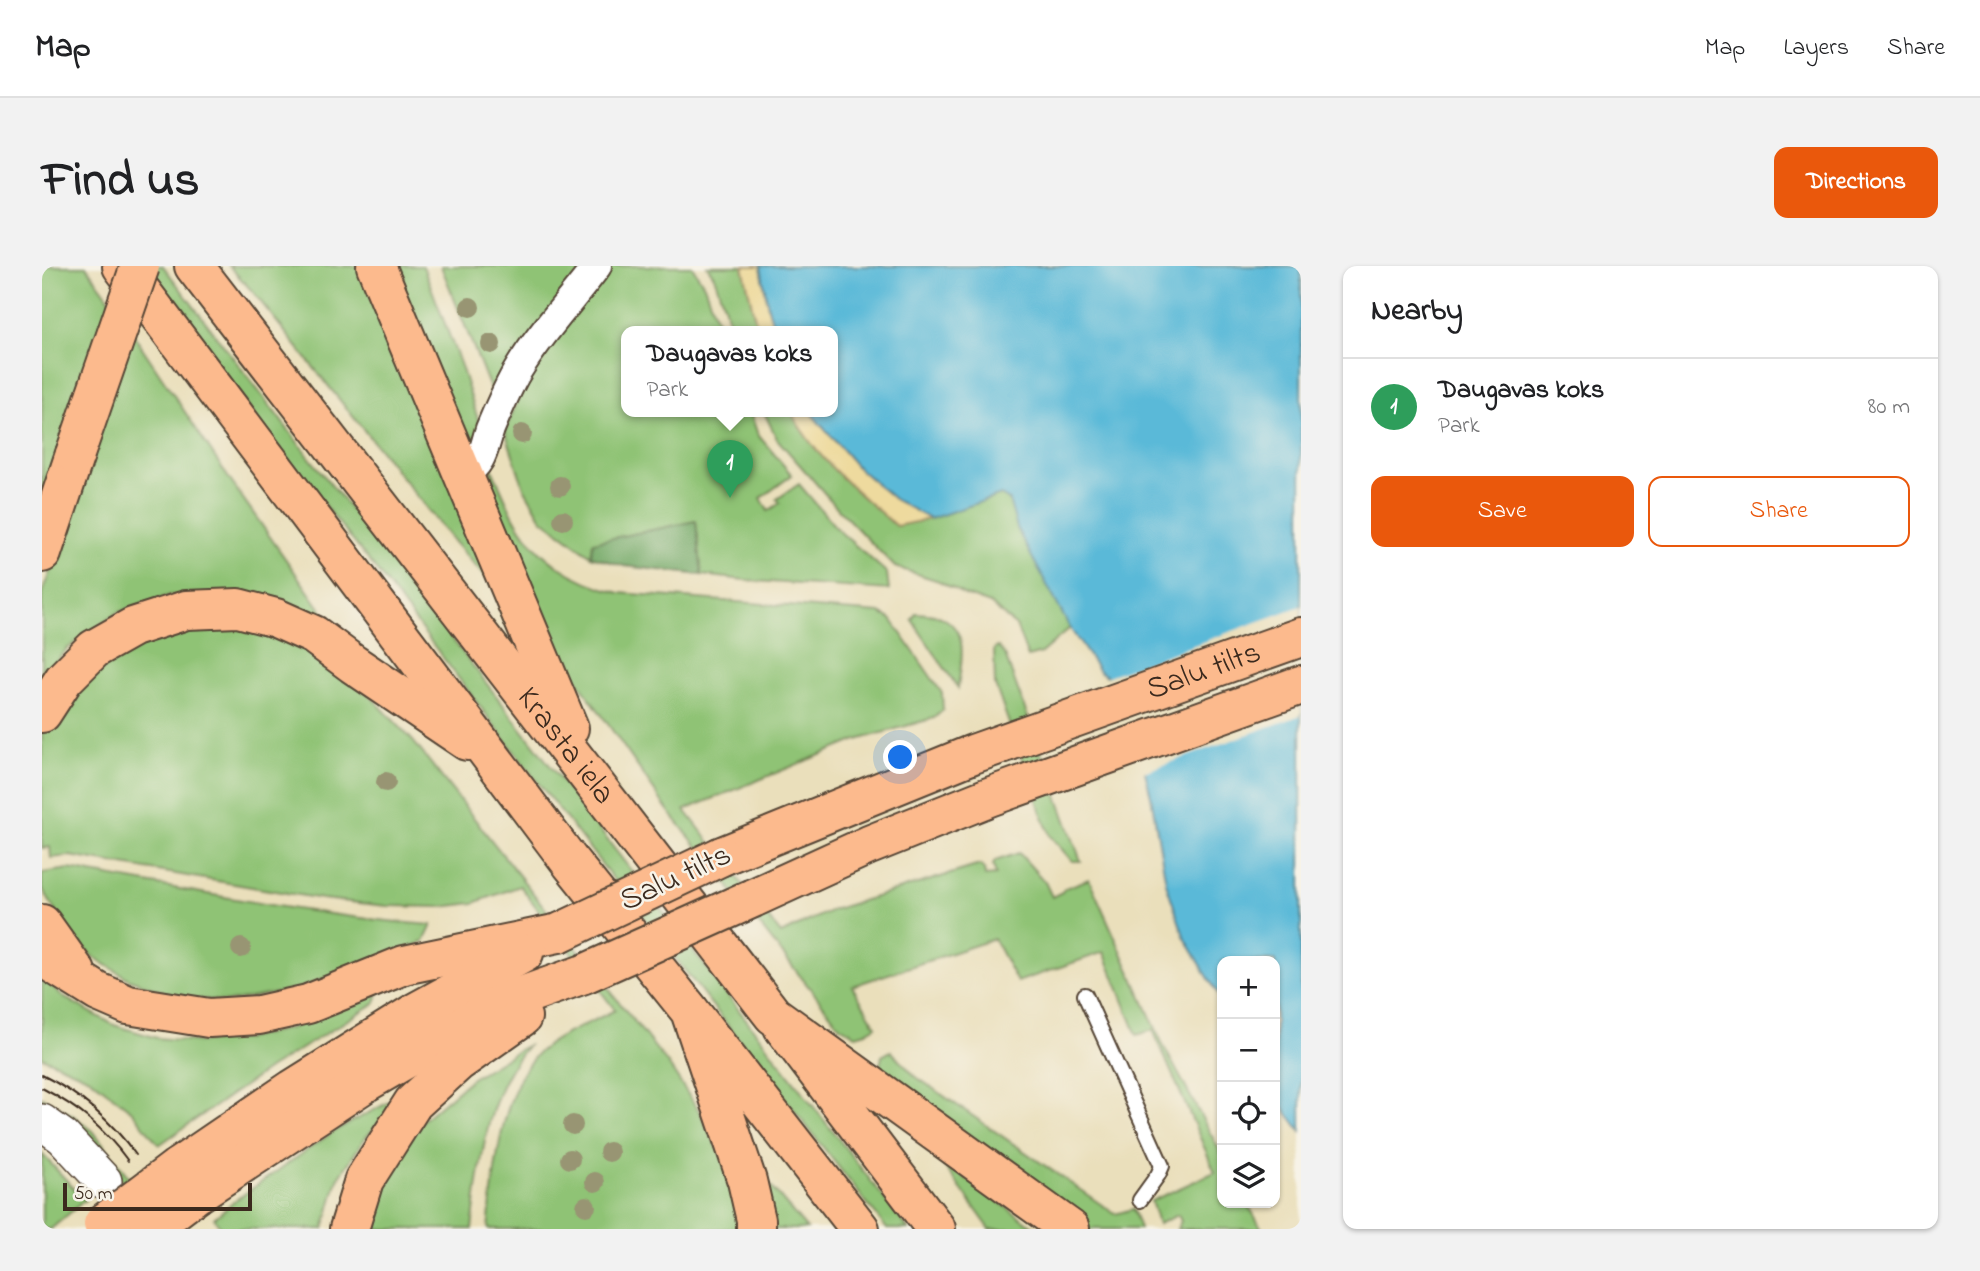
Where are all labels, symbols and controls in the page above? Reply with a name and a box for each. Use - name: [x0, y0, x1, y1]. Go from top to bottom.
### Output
- text: Map: [35, 24, 91, 72]
- text: Map: [1705, 31, 1745, 66]
- text: Layers: [1783, 31, 1849, 66]
- text: Share: [1887, 31, 1945, 66]
- text: Find us: [42, 146, 199, 218]
- button: Directions: [1774, 147, 1938, 218]
- text: Nearby: [1371, 290, 1463, 334]
- popup: [621, 326, 838, 417]
- text: Daugavas koks: [646, 336, 813, 374]
- text: Daugavas koks: [1438, 372, 1604, 410]
- text: Park: [646, 374, 688, 407]
- text: 1: [1390, 391, 1398, 424]
- text: 80 m: [1868, 391, 1910, 424]
- text: Park: [1438, 410, 1480, 443]
- pin: 1: [707, 440, 753, 498]
- button: Save: [1371, 476, 1634, 547]
- button: Share: [1648, 476, 1910, 547]
- street label: Salu tilts: [1140, 630, 1267, 714]
- street label: Krasta iela: [504, 677, 626, 815]
- your location: [883, 740, 917, 774]
- street label: Salu tilts: [612, 833, 740, 925]
- map controls: [1217, 956, 1280, 1208]
- button: +: [1217, 956, 1280, 1019]
- button: −: [1217, 1019, 1280, 1082]
- button: locate: [1217, 1082, 1280, 1145]
- button: layers: [1217, 1145, 1280, 1208]
- scale bar: [63, 1180, 252, 1212]
- text: 50 m: [74, 1181, 113, 1208]

